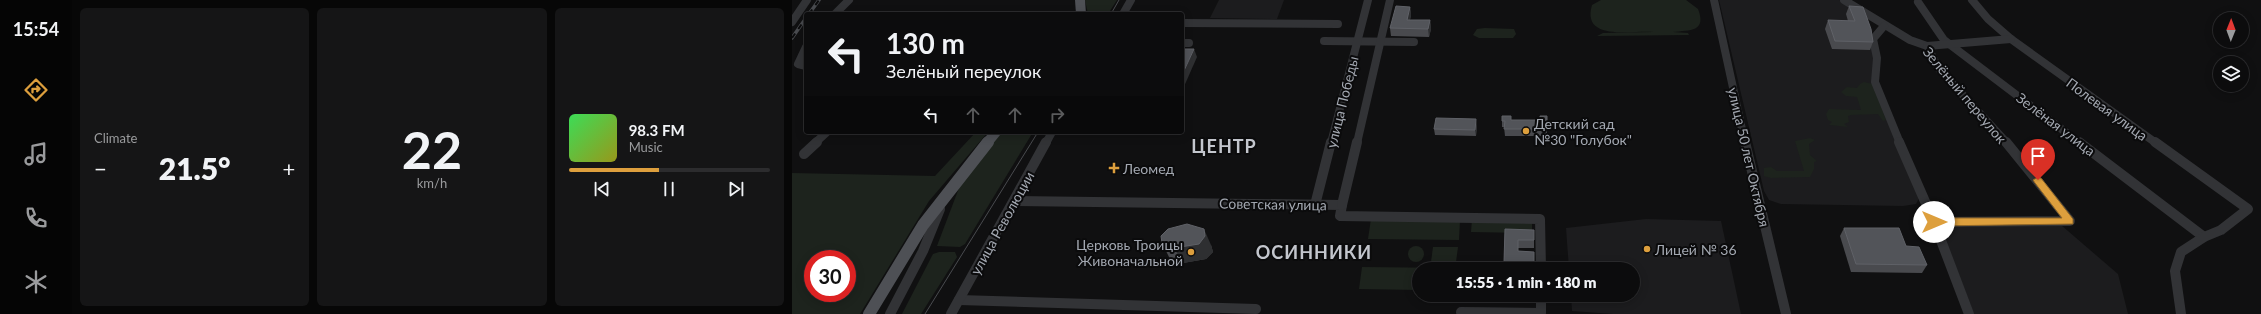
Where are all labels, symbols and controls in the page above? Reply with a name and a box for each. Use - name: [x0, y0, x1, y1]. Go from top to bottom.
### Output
- north arrow: [2213, 12, 2249, 48]
- map controls: [2213, 12, 2249, 92]
- text: 15:54: [13, 18, 59, 40]
- text: 130 m: [886, 26, 965, 60]
- icon: left: [820, 28, 872, 80]
- street label: Зелёный переулок: [1920, 43, 2011, 147]
- street label: улица Победы: [1322, 54, 1362, 150]
- button: layers: [2213, 56, 2249, 92]
- text: Зелёный переулок: [886, 60, 1041, 82]
- street label: Полевая улица: [2063, 74, 2151, 144]
- icon: directions: [22, 76, 50, 104]
- street label: улица 50 лет Октября: [1725, 86, 1773, 228]
- street label: Зелёная улица: [2013, 89, 2099, 159]
- icon: left: [920, 104, 942, 126]
- icon: ahead: [962, 104, 984, 126]
- icon: ahead: [1004, 104, 1026, 126]
- icon: right: [1046, 104, 1068, 126]
- place label: Детский сад №30 "Голубок": [1534, 115, 1632, 148]
- text: 22: [402, 118, 462, 180]
- text: 98.3 FM: [629, 121, 685, 139]
- marker: Детский сад №30 "Голубок": [1521, 126, 1531, 136]
- text: Climate: [94, 130, 137, 146]
- district label: ЦЕНТР: [1191, 135, 1257, 157]
- text: Music: [629, 139, 663, 155]
- pin: [2021, 139, 2055, 180]
- icon: music: [22, 140, 50, 168]
- icon: arrive: [2027, 145, 2049, 167]
- text: 21.5°: [159, 150, 231, 186]
- text: −: [94, 155, 107, 182]
- text: +: [283, 155, 295, 182]
- place label: Леомед: [1122, 160, 1174, 177]
- marker: Леомед: [1108, 162, 1120, 174]
- street label: улица Революции: [967, 168, 1037, 278]
- text: km/h: [417, 175, 447, 191]
- icon: previous: [591, 178, 613, 200]
- icon: pause: [658, 178, 680, 200]
- icon: next: [725, 178, 747, 200]
- street label: Советская улица: [1219, 195, 1327, 213]
- position arrow: [1913, 201, 1955, 243]
- icon: phone: [22, 204, 50, 232]
- place label: Церковь Троицы Живоначальной: [1076, 236, 1183, 269]
- district label: ОСИННИКИ: [1256, 241, 1372, 263]
- place label: Лицей № 36: [1654, 241, 1737, 258]
- marker: Лицей № 36: [1642, 244, 1652, 254]
- marker: Церковь Троицы Живоначальной: [1186, 247, 1196, 257]
- speed limit sign: 30: [804, 250, 856, 302]
- icon: climate: [22, 268, 50, 296]
- text: 15:55 · 1 min · 180 m: [1455, 273, 1597, 291]

